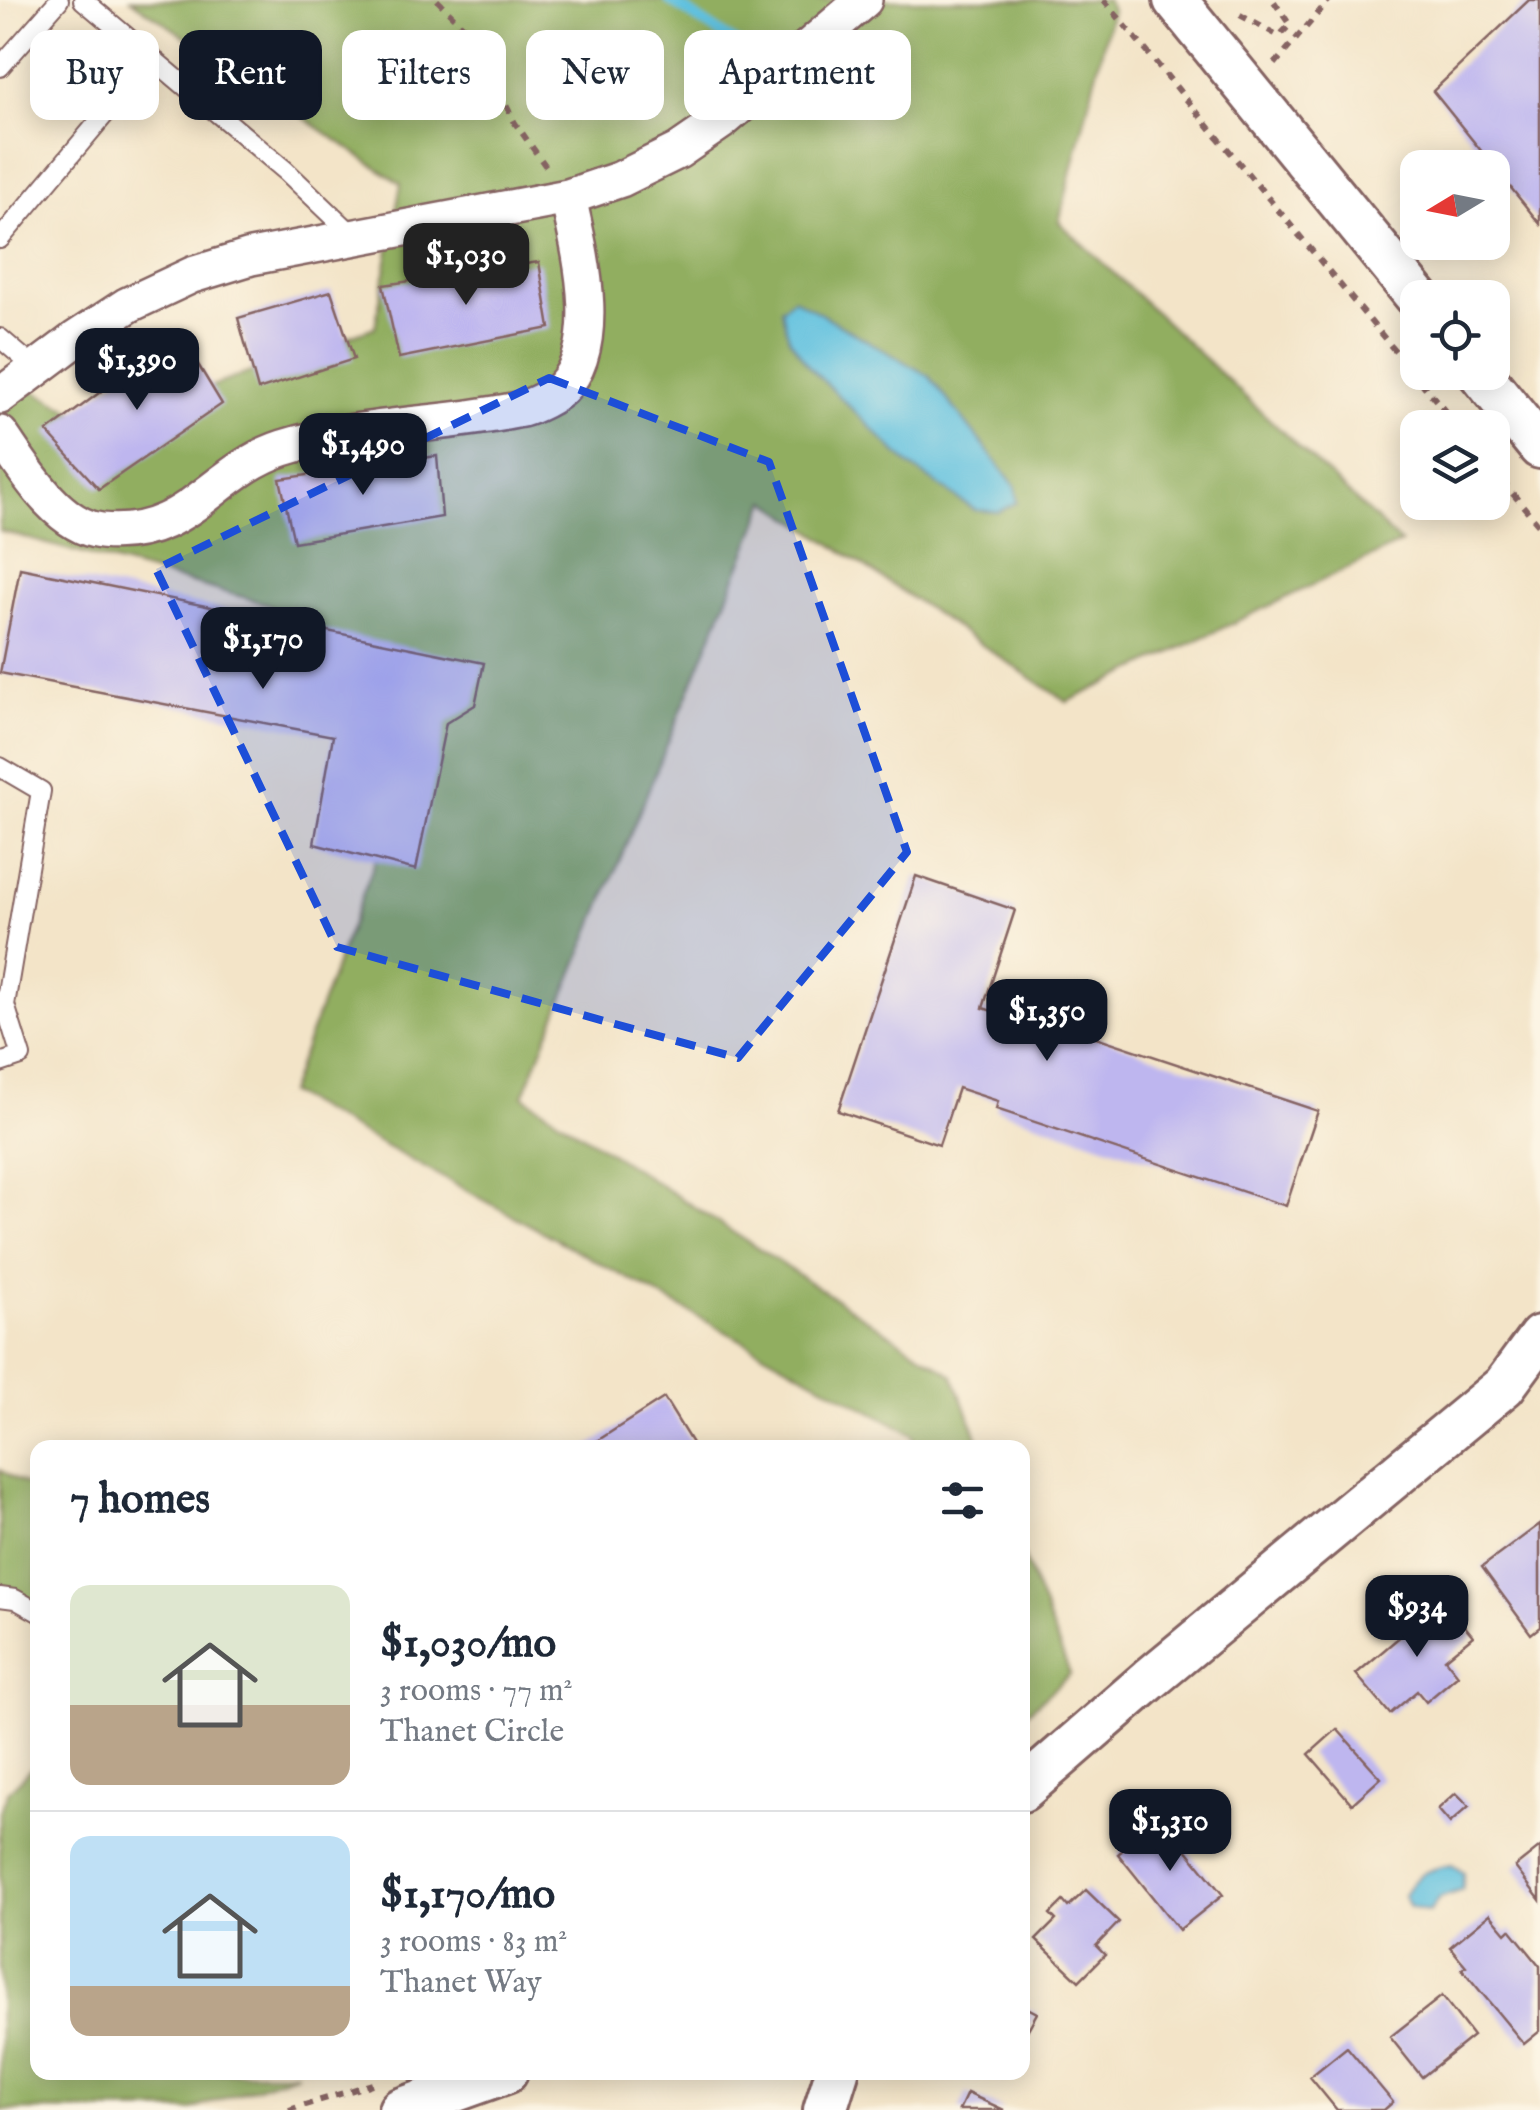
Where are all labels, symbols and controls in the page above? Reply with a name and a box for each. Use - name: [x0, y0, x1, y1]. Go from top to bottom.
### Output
- chip: Buy: [30, 30, 159, 120]
- chip: Rent: [179, 30, 322, 120]
- chip: Filters: [342, 30, 506, 120]
- chip: New: [526, 30, 664, 120]
- chip: Apartment: [684, 30, 911, 120]
- north arrow: [1400, 150, 1510, 260]
- map controls: [1400, 150, 1510, 520]
- pin: $1,030: [385, 223, 547, 308]
- text: $1,030: [425, 235, 507, 276]
- button: locate: [1400, 280, 1510, 390]
- pin: $1,390: [56, 328, 218, 413]
- text: $1,390: [97, 340, 177, 381]
- button: layers: [1400, 410, 1510, 520]
- pin: $1,490: [282, 413, 444, 498]
- text: $1,490: [321, 425, 405, 466]
- pin: $1,170: [182, 607, 344, 692]
- text: $1,170: [223, 619, 303, 660]
- pin: $1,350: [966, 979, 1128, 1064]
- text: $1,350: [1008, 991, 1086, 1032]
- icon: filters: [935, 1473, 990, 1528]
- text: 7 homes: [70, 1474, 210, 1527]
- pin: $934: [1358, 1575, 1476, 1660]
- text: $934: [1387, 1587, 1447, 1628]
- text: $1,030/mo: [380, 1618, 556, 1671]
- icon: home: [150, 1625, 270, 1745]
- text: 3 rooms · 77 m²: [380, 1671, 573, 1712]
- text: Thanet Circle: [380, 1712, 564, 1753]
- pin: $1,310: [1089, 1789, 1251, 1874]
- text: $1,310: [1131, 1801, 1209, 1842]
- text: $1,170/mo: [380, 1869, 555, 1922]
- icon: home: [150, 1876, 270, 1996]
- text: 3 rooms · 83 m²: [380, 1922, 567, 1963]
- text: Thanet Way: [380, 1963, 542, 2004]

